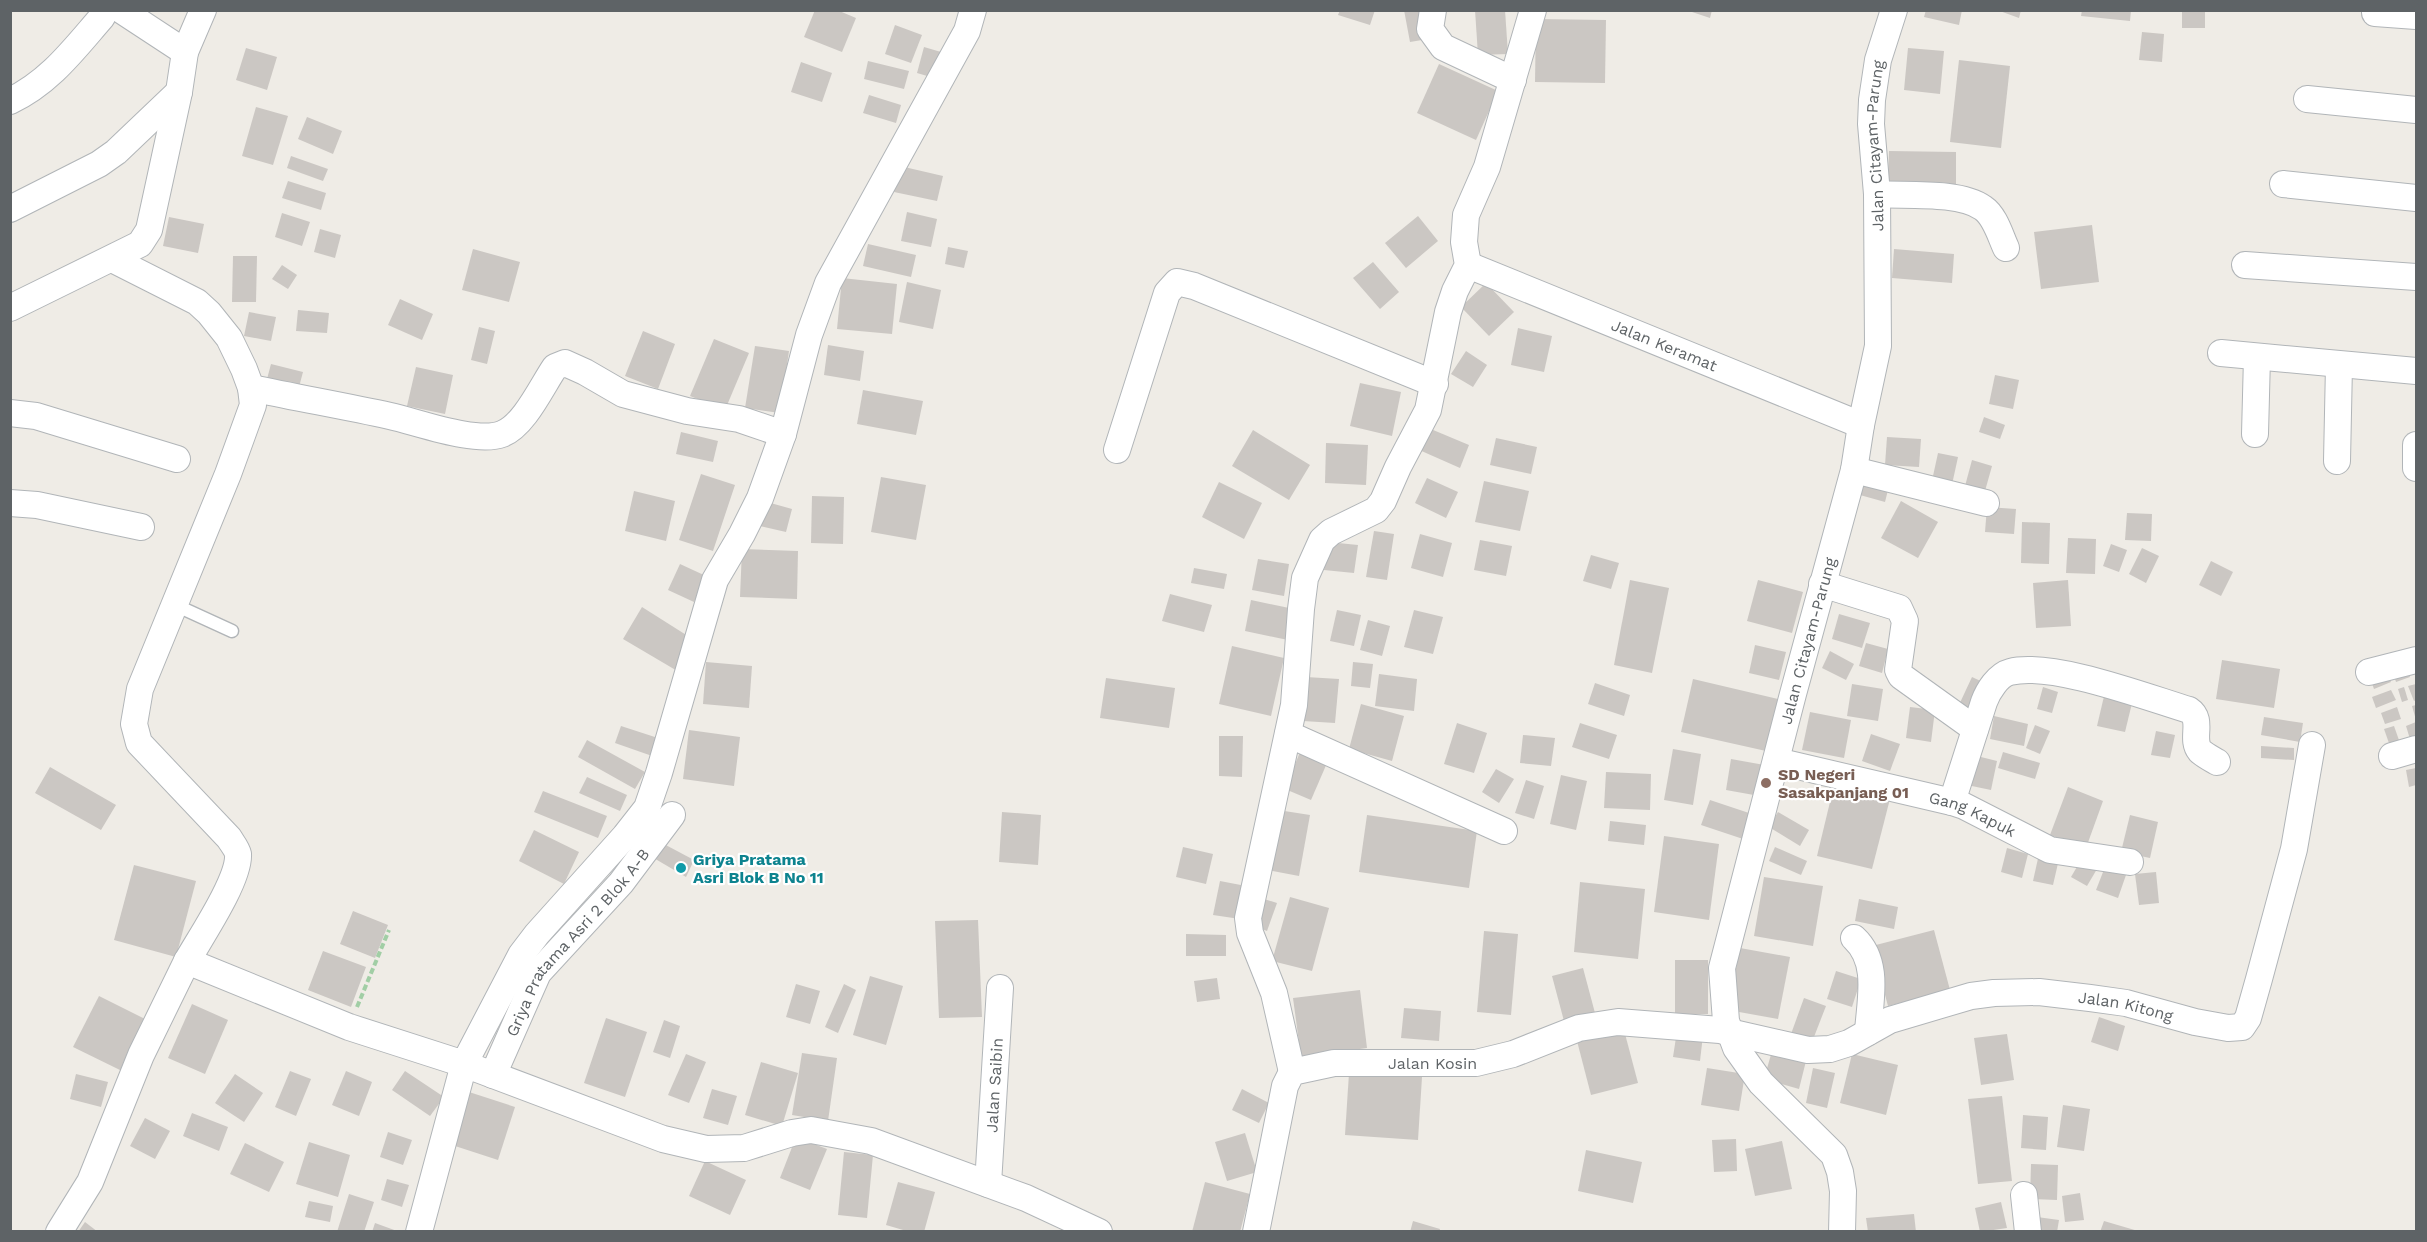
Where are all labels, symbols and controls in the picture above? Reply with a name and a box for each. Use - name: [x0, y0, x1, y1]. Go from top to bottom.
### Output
- street label: Jalan Citayam-Parung: [1861, 58, 1887, 231]
- street label: Jalan Keramat: [1609, 315, 1720, 375]
- street label: Jalan Citayam-Parung: [1776, 555, 1839, 726]
- place label: SD Negeri Sasakpanjang 01: [1778, 765, 1909, 802]
- marker: SD Negeri Sasakpanjang 01: [1759, 776, 1773, 790]
- street label: Gang Kapuk: [1927, 787, 2019, 840]
- street label: Griya Pratama Asri 2 Blok A-B: [502, 845, 653, 1039]
- place label: Griya Pratama Asri Blok B No 11: [693, 850, 824, 887]
- marker: Griya Pratama Asri Blok B No 11: [674, 861, 688, 875]
- street label: Jalan Kitong: [2077, 987, 2176, 1025]
- street label: Jalan Saibin: [982, 1037, 1006, 1133]
- street label: Jalan Kosin: [1388, 1054, 1477, 1073]

